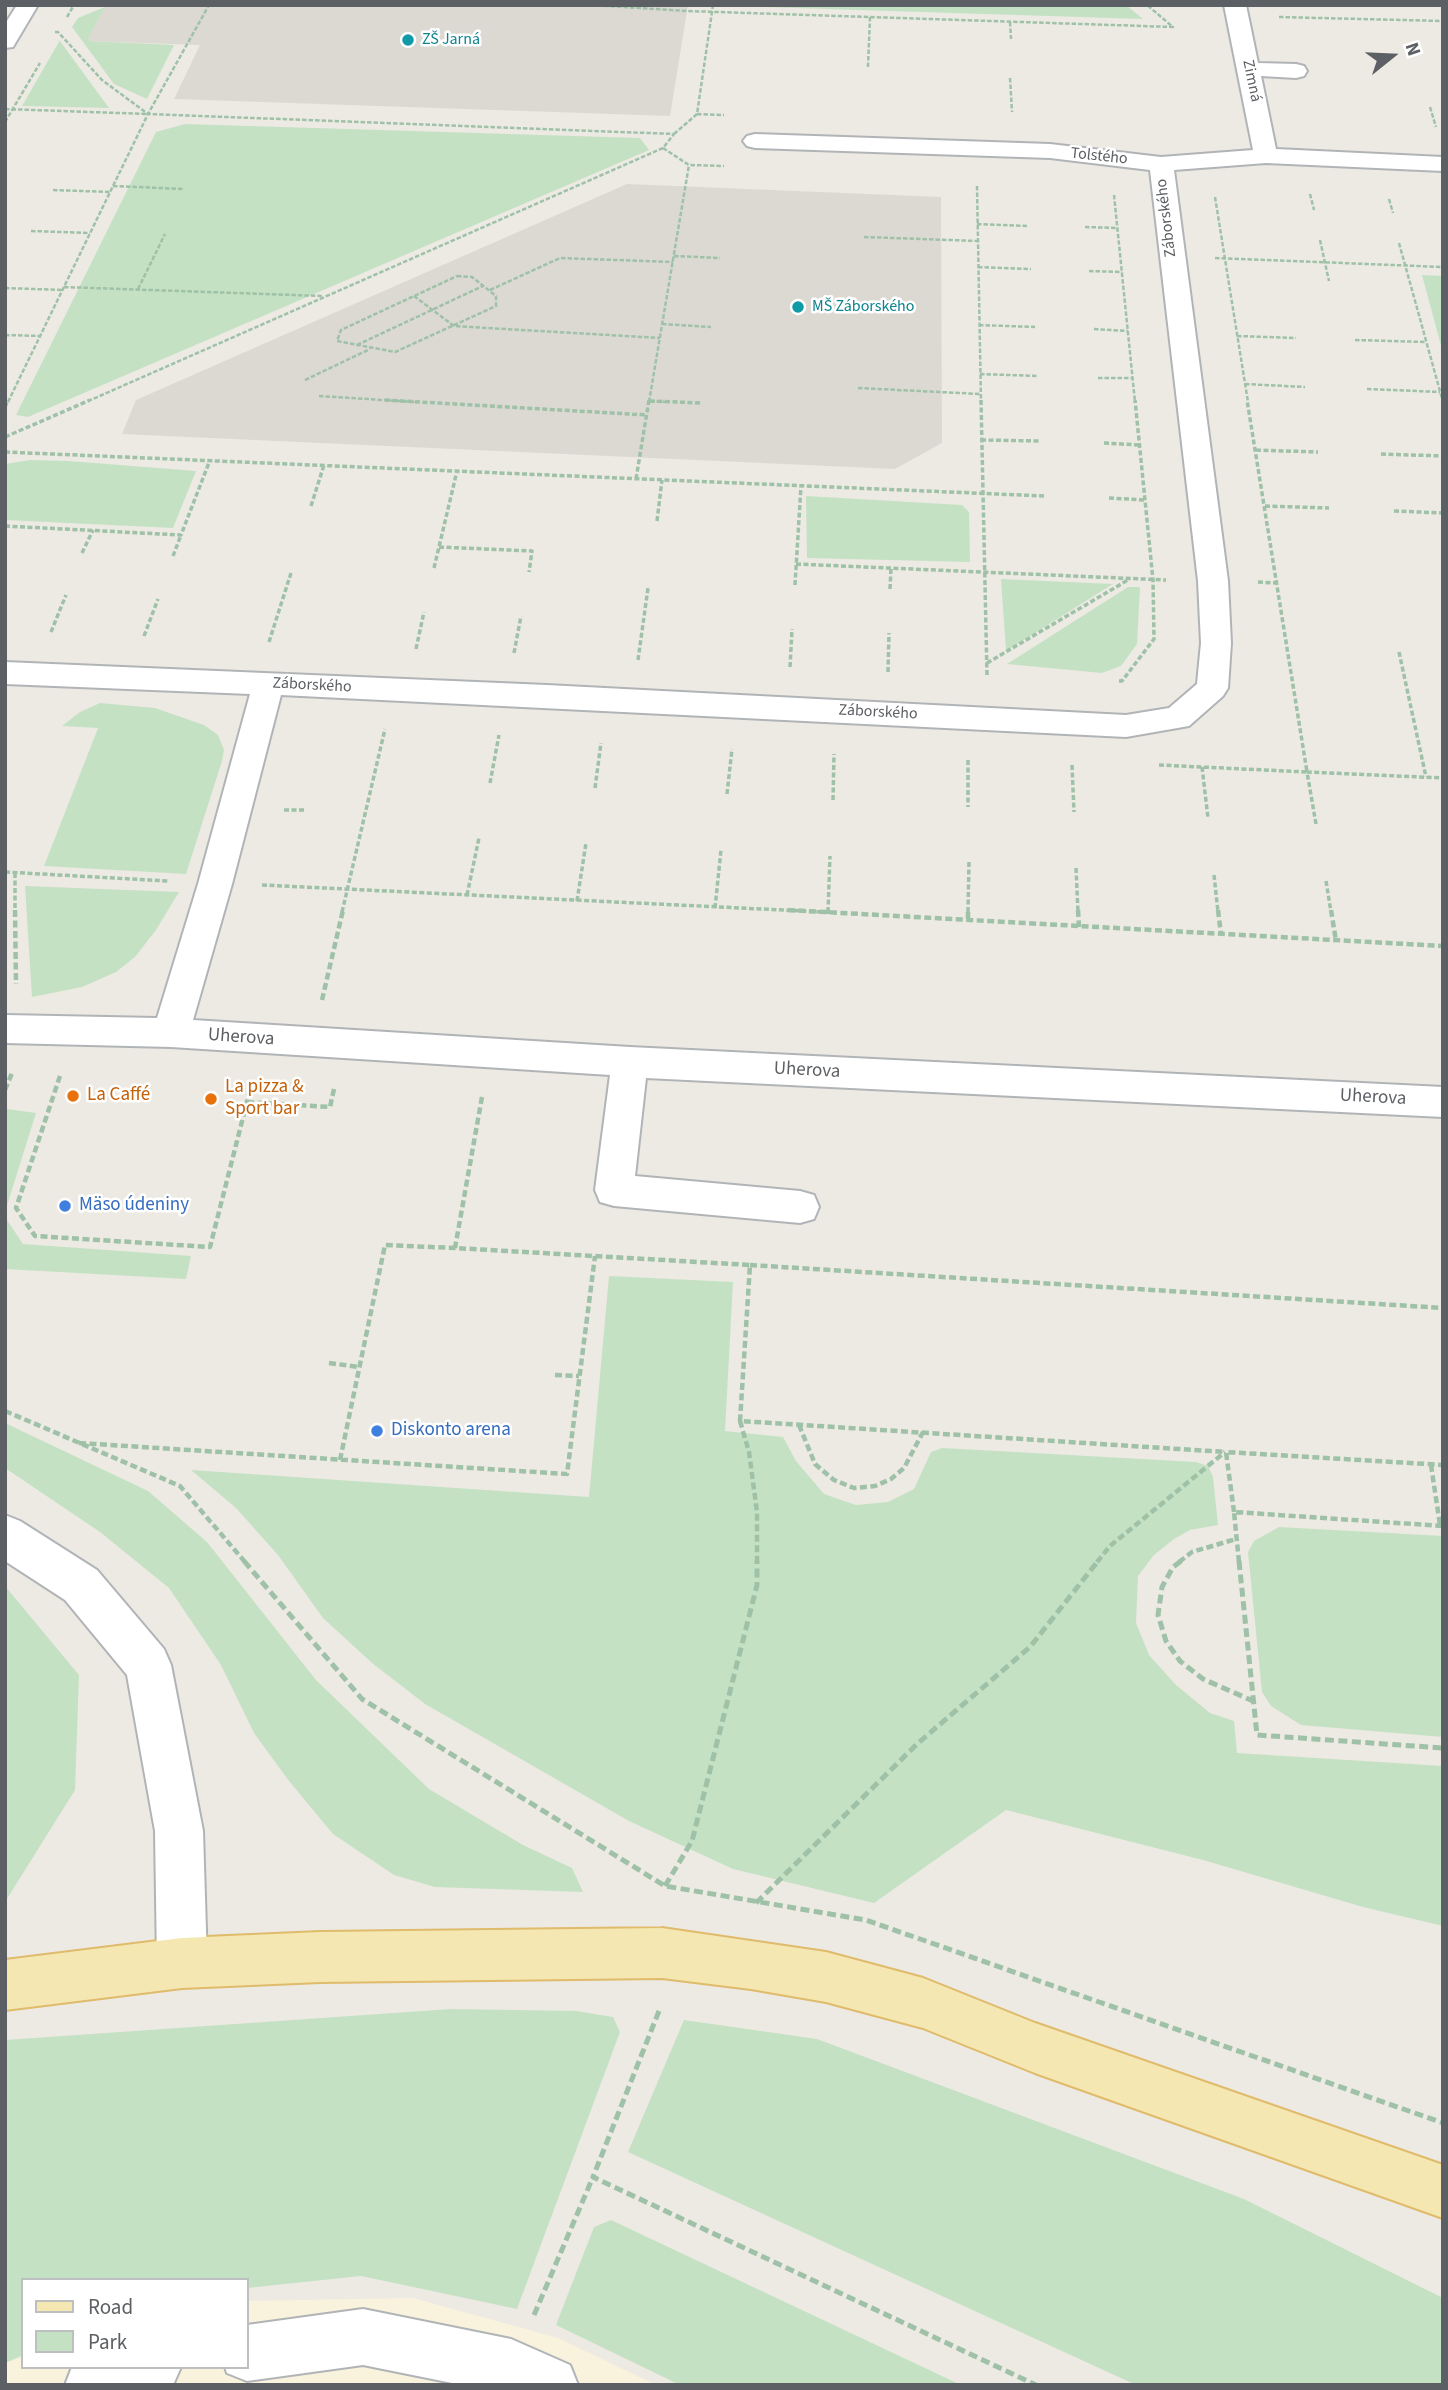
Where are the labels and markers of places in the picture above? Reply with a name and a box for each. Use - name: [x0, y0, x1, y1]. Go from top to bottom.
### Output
- place label: ZŠ Jarná: [422, 30, 480, 50]
- marker: ZŠ Jarná: [400, 32, 416, 48]
- place label: MŠ Záborského: [812, 297, 914, 317]
- marker: MŠ Záborského: [790, 299, 806, 315]
- place label: La pizza & Sport bar: [225, 1077, 303, 1121]
- place label: La Caffé: [87, 1085, 150, 1107]
- marker: La Caffé: [65, 1088, 81, 1104]
- marker: La pizza & Sport bar: [203, 1091, 219, 1107]
- place label: Mäso údeniny: [79, 1195, 189, 1217]
- marker: Mäso údeniny: [57, 1198, 73, 1214]
- place label: Diskonto arena: [391, 1420, 511, 1442]
- marker: Diskonto arena: [369, 1423, 385, 1439]

